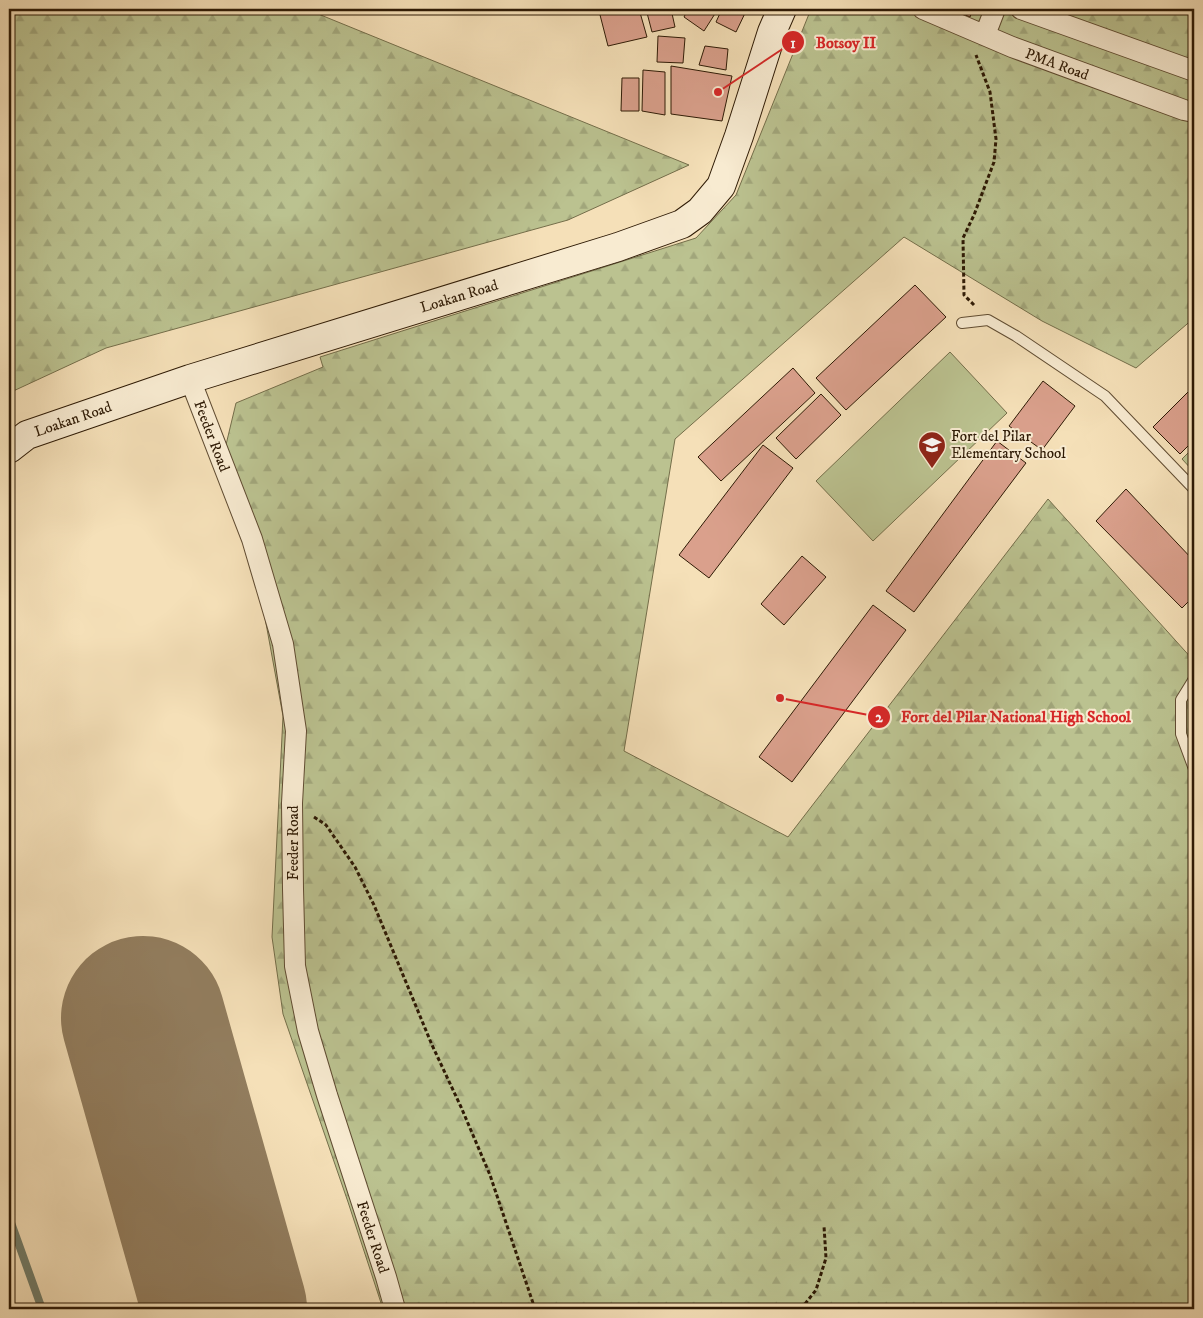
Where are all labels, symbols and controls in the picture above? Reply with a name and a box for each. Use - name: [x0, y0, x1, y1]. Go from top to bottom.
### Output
- callout: Botsoy II: [781, 27, 886, 58]
- text: Botsoy II: [816, 33, 877, 53]
- text: 1: [790, 34, 796, 53]
- street label: PMA Road: [1022, 44, 1092, 85]
- street label: Loakan Road: [418, 275, 501, 317]
- street label: Loakan Road: [32, 397, 115, 442]
- street label: Feeder Road: [189, 398, 234, 475]
- place label: Fort del Pilar Elementary School: [951, 427, 1066, 463]
- school or university icon: Fort del Pilar Elementary School: [917, 430, 947, 469]
- callout: Fort del Pilar National High School: [866, 701, 1141, 732]
- text: Fort del Pilar National High School: [901, 707, 1132, 727]
- text: 2: [875, 708, 883, 727]
- street label: Feeder Road: [284, 805, 303, 880]
- street label: Feeder Road: [352, 1199, 393, 1276]

